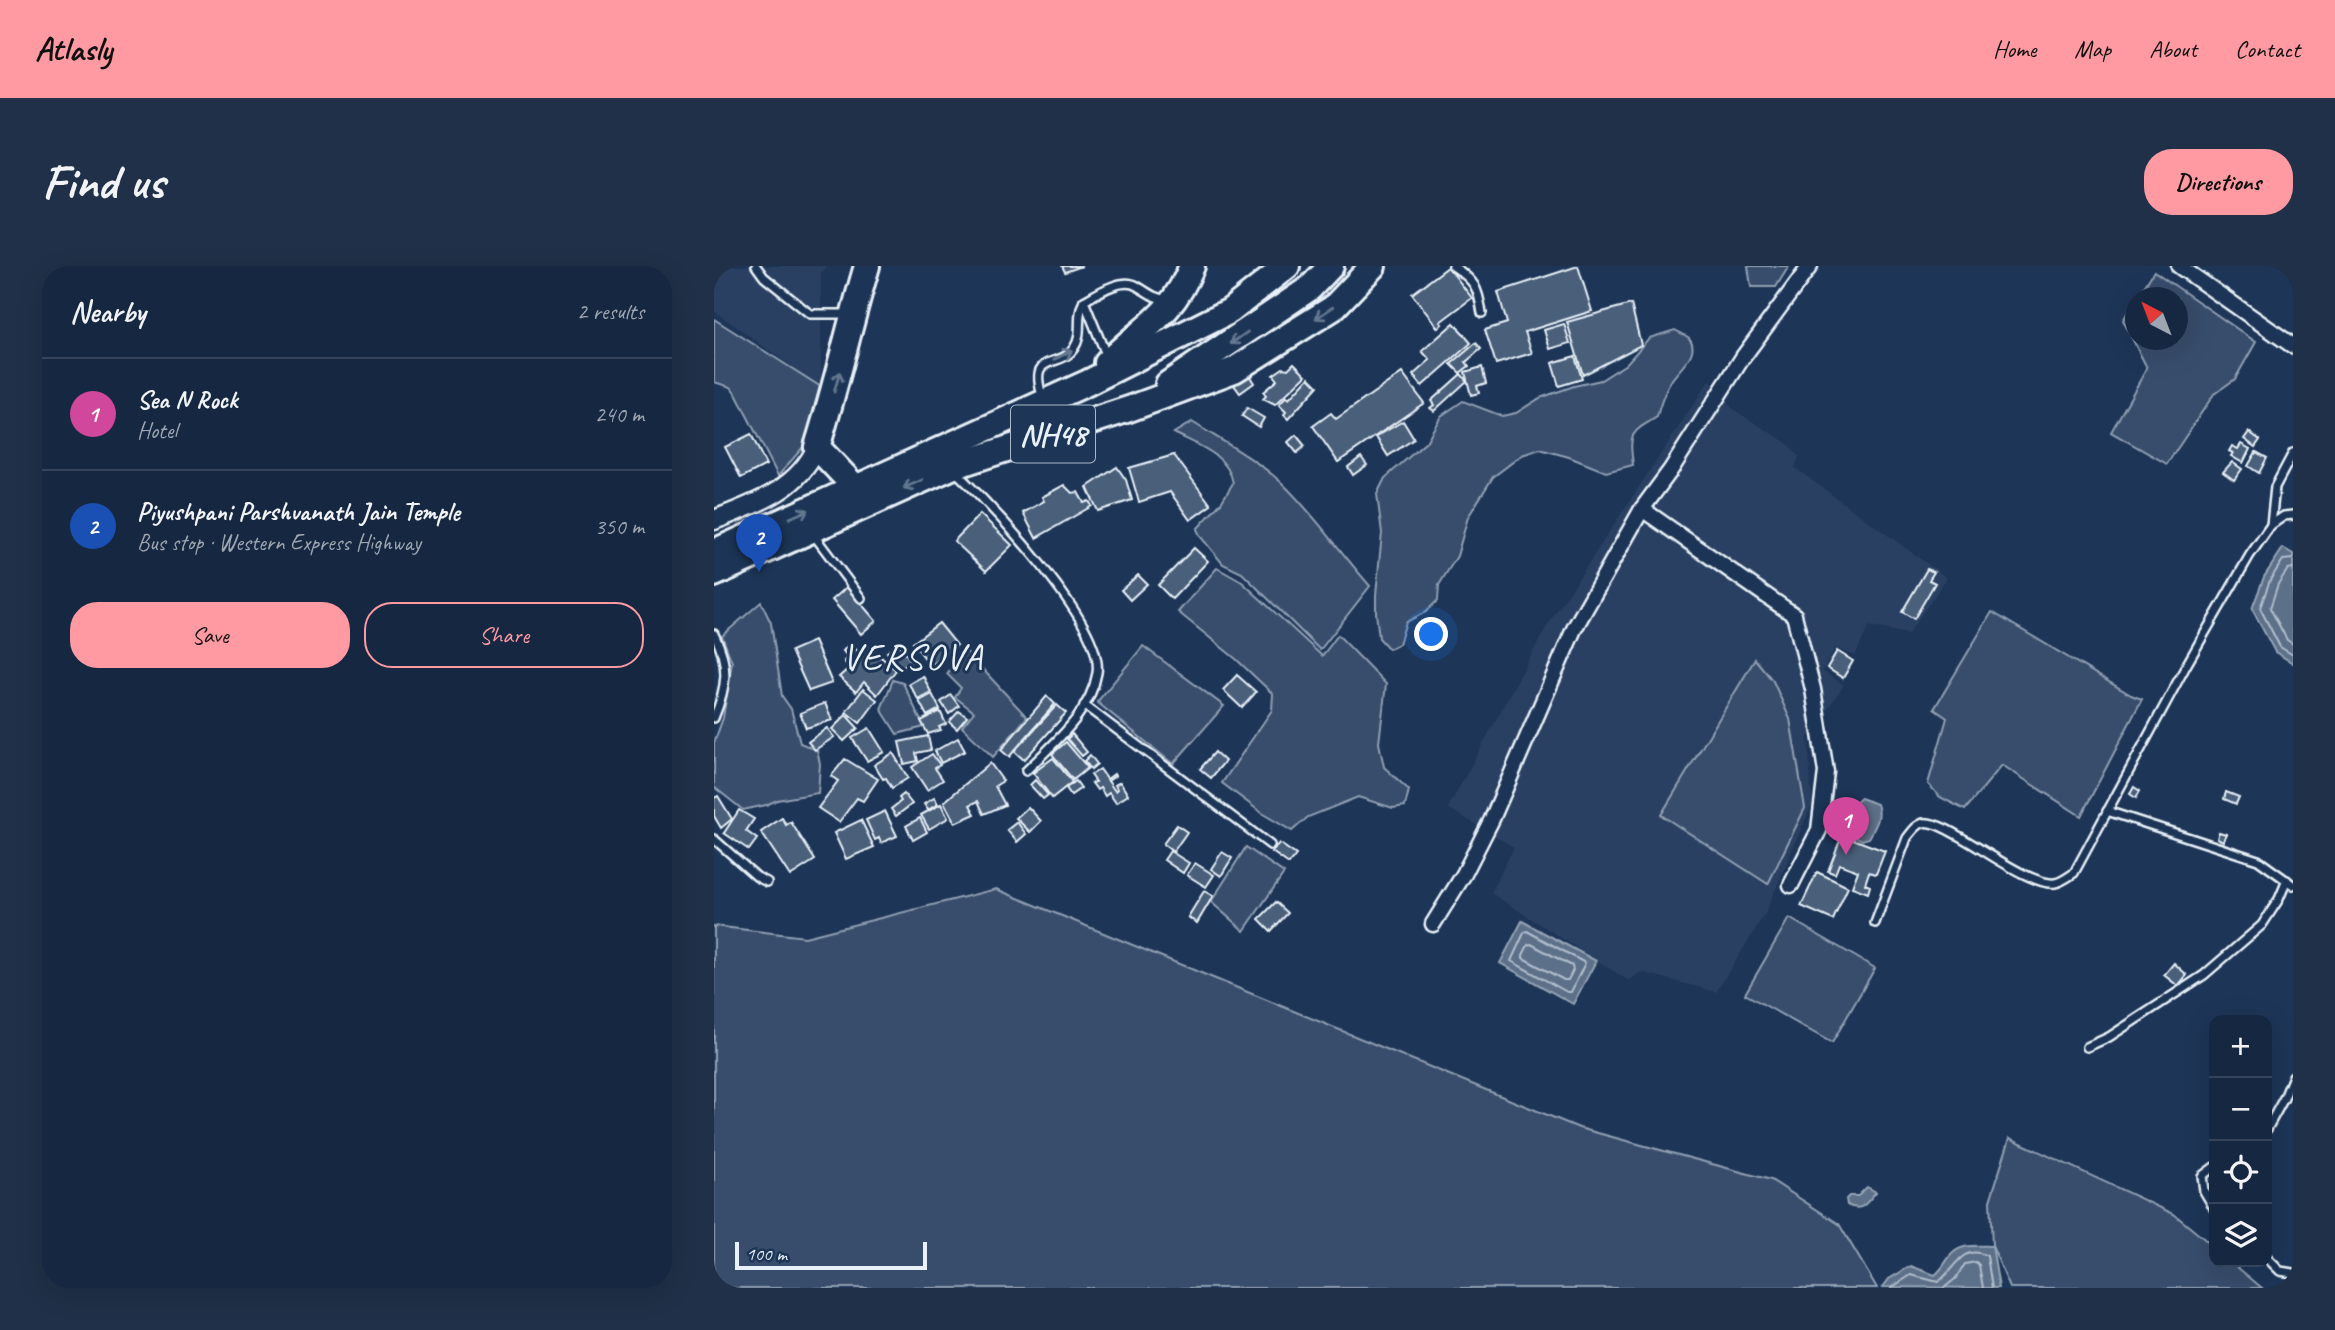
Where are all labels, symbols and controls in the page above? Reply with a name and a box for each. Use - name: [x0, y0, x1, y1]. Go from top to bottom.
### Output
- text: Atlasly: [35, 28, 112, 70]
- text: Home: [1993, 34, 2036, 64]
- text: Map: [2074, 34, 2111, 64]
- text: About: [2149, 34, 2197, 64]
- text: Contact: [2235, 34, 2300, 64]
- button: Directions: [2144, 149, 2293, 215]
- text: Find us: [42, 151, 164, 213]
- north arrow: [2125, 287, 2188, 350]
- text: Nearby: [70, 293, 146, 331]
- text: 2 results: [577, 297, 644, 326]
- one-way arrow: [1315, 306, 1335, 320]
- one-way arrow: [1230, 331, 1249, 345]
- one-way arrow: [1053, 348, 1073, 362]
- one-way arrow: [831, 371, 844, 394]
- text: Sea N Rock: [137, 383, 238, 416]
- text: 1: [88, 400, 98, 429]
- text: 240 m: [595, 400, 644, 429]
- road number: NH48: [1011, 406, 1095, 462]
- text: Hotel: [137, 416, 177, 445]
- one-way arrow: [903, 478, 924, 491]
- text: Piyushpani Parshvanath Jain Temple: [137, 495, 460, 528]
- one-way arrow: [787, 507, 809, 520]
- text: 2: [88, 512, 98, 541]
- text: 350 m: [595, 512, 644, 541]
- pin: 2: [736, 514, 782, 572]
- text: Bus stop · Western Express Highway: [137, 528, 421, 557]
- button: Save: [70, 602, 350, 668]
- button: Share: [364, 602, 644, 668]
- your location: [1414, 617, 1448, 651]
- district label: VERSOVA: [842, 633, 984, 680]
- pin: 1: [1823, 797, 1869, 855]
- map controls: [2209, 1015, 2272, 1267]
- button: +: [2209, 1015, 2272, 1078]
- button: −: [2209, 1078, 2272, 1141]
- button: locate: [2209, 1141, 2272, 1204]
- button: layers: [2209, 1204, 2272, 1267]
- scale bar: [735, 1239, 928, 1271]
- text: 100 m: [746, 1242, 787, 1266]

